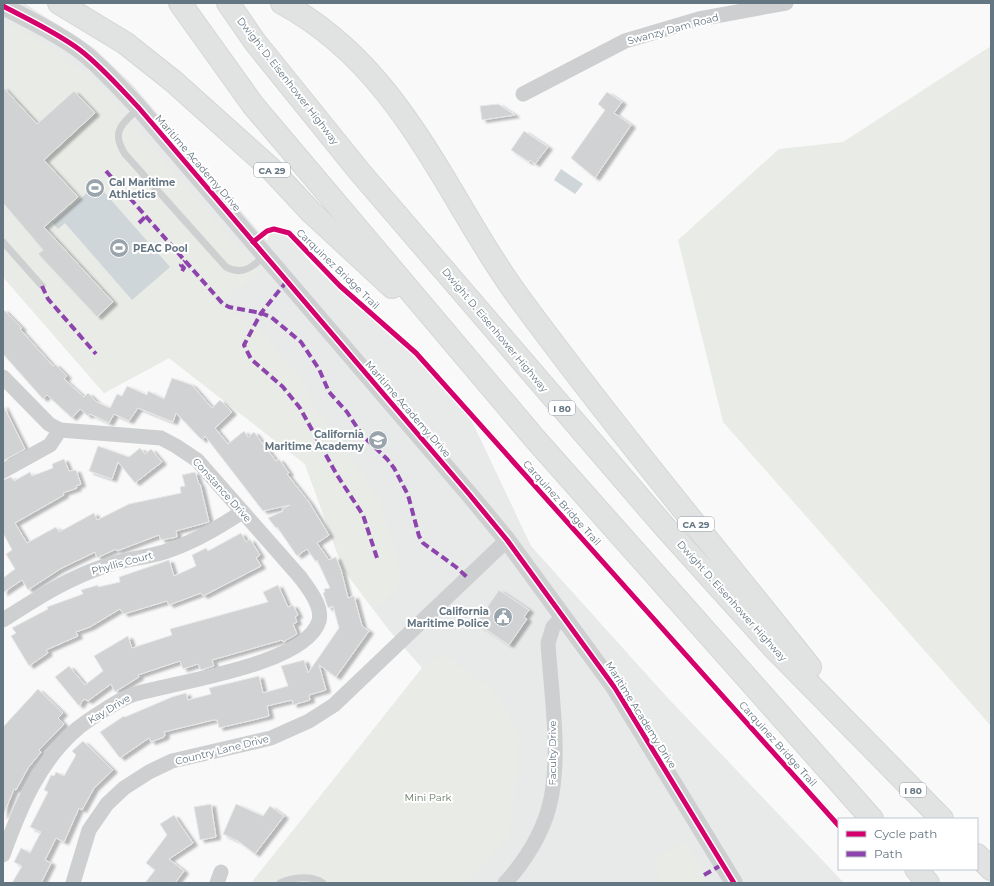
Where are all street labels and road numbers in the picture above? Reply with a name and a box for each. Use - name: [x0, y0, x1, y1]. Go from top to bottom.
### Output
- street label: Swanzy Dam Road: [626, 11, 720, 47]
- street label: Dwight D. Eisenhower Highway: [234, 15, 342, 148]
- street label: Maritime Academy Drive: [152, 112, 244, 214]
- road number: CA 29: [254, 163, 290, 177]
- street label: Carquinez Bridge Trail: [294, 226, 382, 312]
- street label: Dwight D. Eisenhower Highway: [439, 265, 551, 395]
- street label: Maritime Academy Drive: [362, 358, 454, 460]
- road number: I 80: [549, 401, 575, 415]
- street label: Constance Drive: [190, 455, 254, 525]
- street label: Carquinez Bridge Trail: [520, 458, 604, 548]
- road number: CA 29: [678, 517, 714, 531]
- street label: Dwight D. Eisenhower Highway: [674, 538, 790, 665]
- street label: Phyllis Court: [90, 549, 154, 577]
- street label: Maritime Academy Drive: [603, 659, 679, 771]
- street label: Kay Drive: [86, 691, 132, 727]
- street label: Carquinez Bridge Trail: [736, 699, 820, 789]
- street label: Faculty Drive: [546, 721, 559, 785]
- street label: Country Lane Drive: [174, 732, 270, 768]
- road number: I 80: [900, 783, 926, 797]

